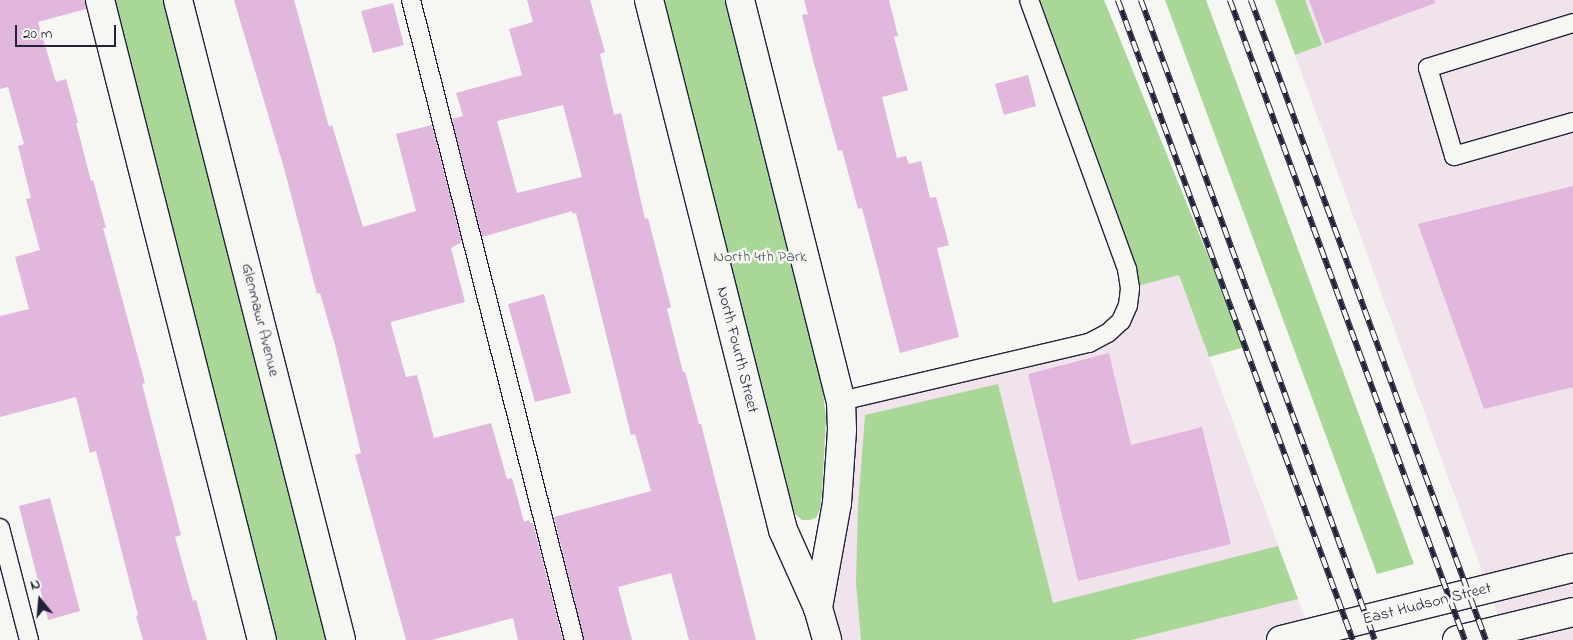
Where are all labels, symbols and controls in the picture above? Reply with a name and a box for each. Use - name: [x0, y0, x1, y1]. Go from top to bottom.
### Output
- scale bar: [18, 15, 119, 47]
- text: 20 m: [23, 23, 52, 45]
- park label: North 4th Park: [713, 247, 807, 267]
- street label: Glenmawr Avenue: [237, 261, 283, 379]
- street label: North Fourth Street: [712, 285, 762, 415]
- text: N: [28, 574, 43, 597]
- north arrow: [15, 575, 65, 625]
- street label: East Hudson Street: [1361, 579, 1493, 629]

